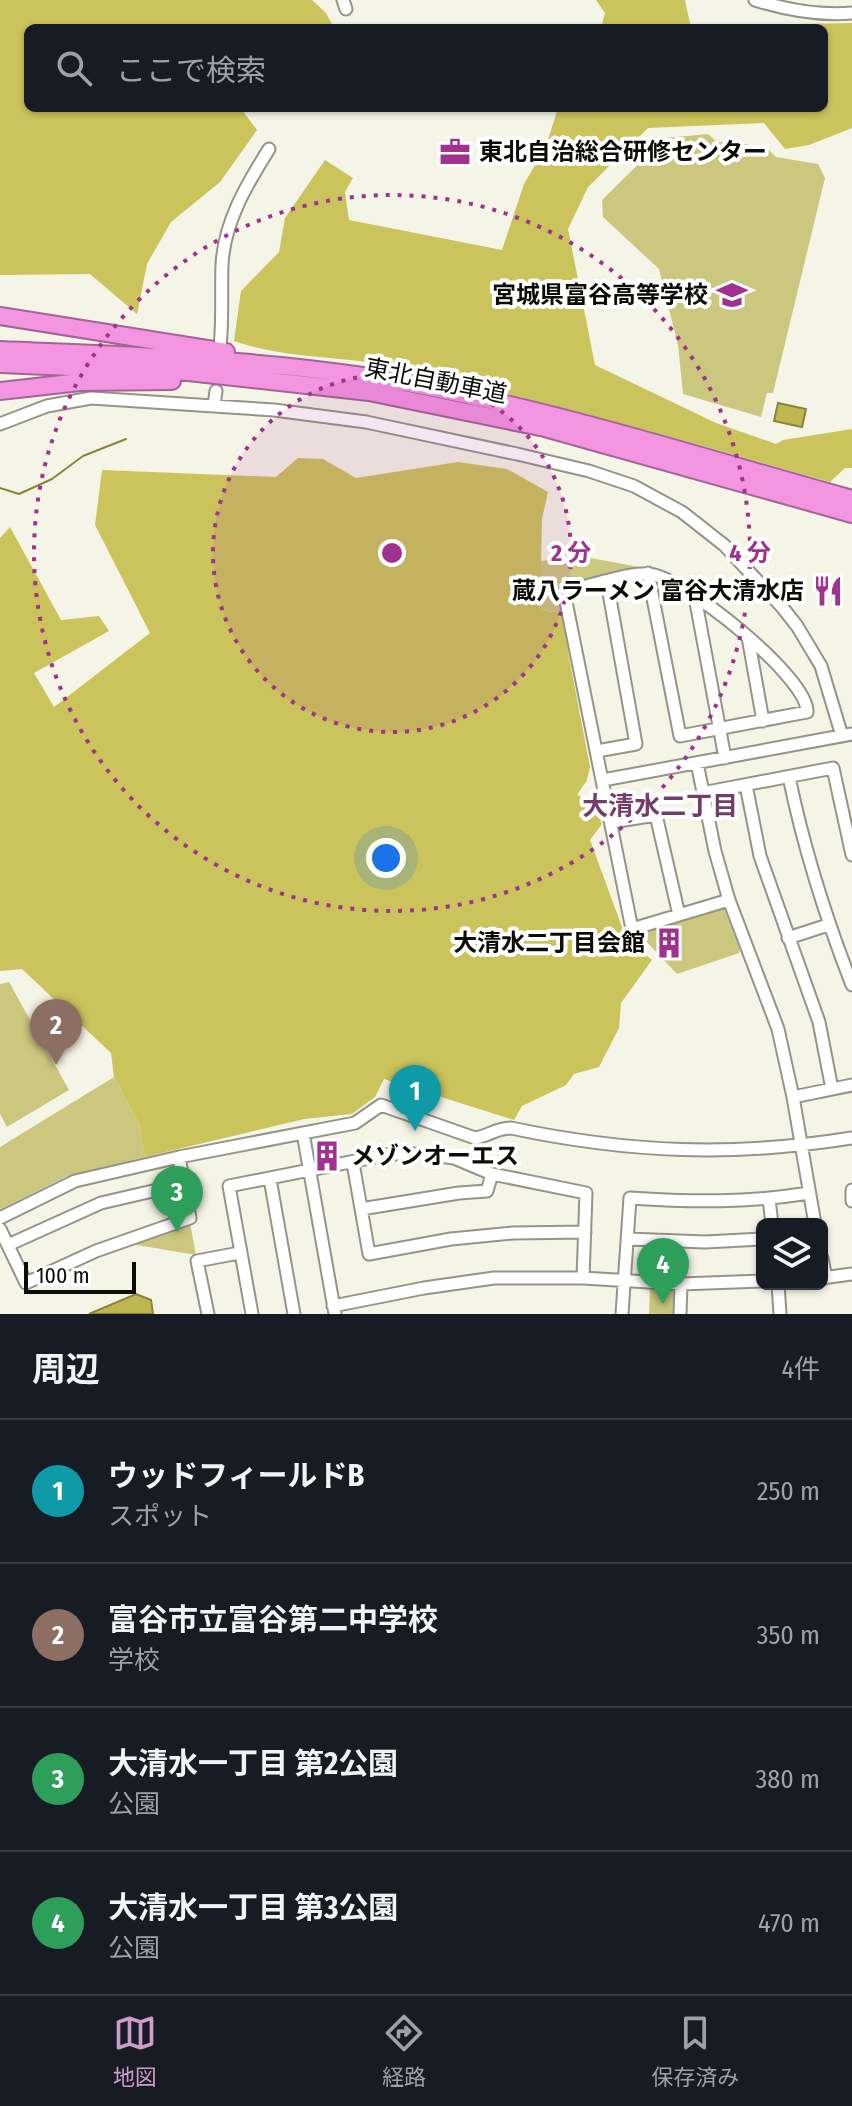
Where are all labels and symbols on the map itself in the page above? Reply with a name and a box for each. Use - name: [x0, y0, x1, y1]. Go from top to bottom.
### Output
- office icon: 東北自治総合研修センター: [438, 135, 472, 169]
- place label: 東北自治総合研修センター: [479, 138, 767, 166]
- school or university icon: 宮城県富谷高等学校: [715, 278, 749, 312]
- place label: 宮城県富谷高等学校: [492, 281, 708, 309]
- street label: 東北自動車道: [363, 354, 509, 408]
- centre of rings: [378, 539, 406, 567]
- text: 2 分: [550, 539, 591, 567]
- text: 4 分: [729, 539, 771, 567]
- restaurant icon: 蔵八ラーメン 富谷大清水店: [811, 574, 845, 608]
- place label: 蔵八ラーメン 富谷大清水店: [512, 577, 804, 605]
- district label: 大清水二丁目: [582, 791, 738, 822]
- your location: [366, 838, 406, 878]
- building icon: 大清水二丁目会館: [652, 926, 686, 960]
- place label: 大清水二丁目会館: [453, 929, 645, 957]
- pin: 2: [30, 999, 82, 1065]
- pin: 1: [389, 1065, 441, 1131]
- building icon: メゾンオーエス: [310, 1139, 344, 1173]
- place label: メゾンオーエス: [351, 1142, 519, 1170]
- pin: 3: [151, 1166, 203, 1232]
- pin: 4: [637, 1238, 689, 1304]
- scale bar: [24, 1258, 136, 1294]

